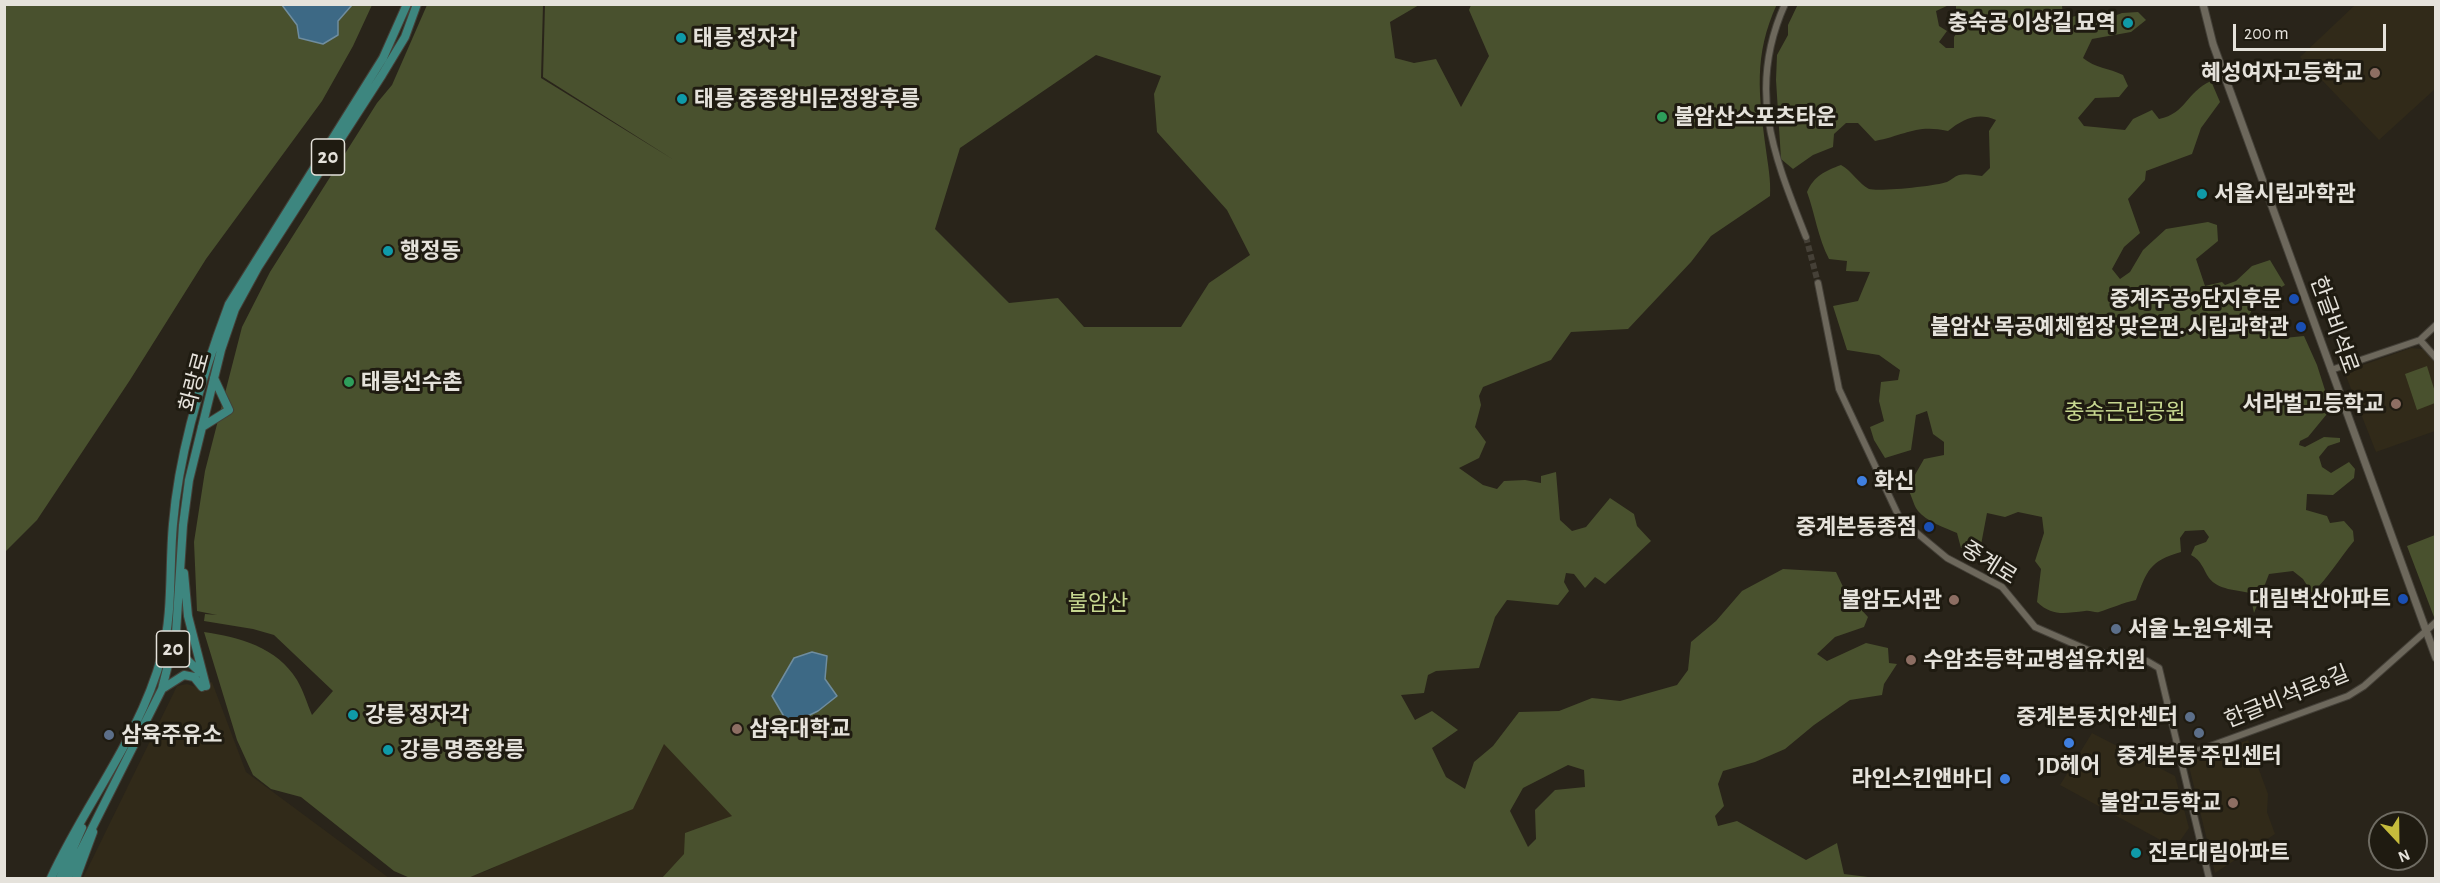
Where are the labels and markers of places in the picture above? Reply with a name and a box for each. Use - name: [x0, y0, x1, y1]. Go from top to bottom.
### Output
- place label: 충숙공 이상길 묘역: [1947, 10, 2116, 36]
- marker: 충숙공 이상길 묘역: [2121, 16, 2135, 30]
- place label: 태릉 정자각: [693, 25, 798, 51]
- marker: 태릉 정자각: [674, 31, 688, 45]
- place label: 혜성여자고등학교: [2201, 60, 2363, 86]
- marker: 혜성여자고등학교: [2368, 66, 2382, 80]
- place label: 태릉 중종왕비문정왕후릉: [694, 86, 920, 112]
- marker: 태릉 중종왕비문정왕후릉: [675, 92, 689, 106]
- place label: 불암산스포츠타운: [1674, 104, 1836, 130]
- marker: 불암산스포츠타운: [1655, 110, 1669, 124]
- place label: 서울시립과학관: [2214, 181, 2356, 207]
- marker: 서울시립과학관: [2195, 187, 2209, 201]
- place label: 행정동: [400, 238, 461, 264]
- marker: 행정동: [381, 244, 395, 258]
- place label: 중계주공9단지후문: [2109, 286, 2282, 312]
- marker: 중계주공9단지후문: [2287, 292, 2301, 306]
- place label: 불암산 목공예체험장 맞은편. 시립과학관: [1930, 314, 2289, 340]
- marker: 불암산 목공예체험장 맞은편. 시립과학관: [2294, 320, 2308, 334]
- place label: 태릉선수촌: [361, 369, 462, 395]
- marker: 태릉선수촌: [342, 375, 356, 389]
- place label: 서라벌고등학교: [2242, 391, 2384, 417]
- marker: 서라벌고등학교: [2389, 397, 2403, 411]
- place label: 화신: [1874, 468, 1914, 494]
- marker: 화신: [1855, 474, 1869, 488]
- place label: 중계본동종점: [1796, 514, 1917, 540]
- marker: 중계본동종점: [1922, 520, 1936, 534]
- place label: 대림벽산아파트: [2249, 586, 2391, 612]
- place label: 불암도서관: [1841, 587, 1942, 613]
- marker: 대림벽산아파트: [2396, 592, 2410, 606]
- marker: 불암도서관: [1947, 593, 1961, 607]
- place label: 서울 노원우체국: [2128, 616, 2273, 642]
- marker: 서울 노원우체국: [2109, 622, 2123, 636]
- place label: 수암초등학교병설유치원: [1923, 647, 2146, 673]
- marker: 수암초등학교병설유치원: [1904, 653, 1918, 667]
- place label: 강릉 정자각: [365, 702, 470, 728]
- place label: 중계본동치안센터: [2016, 704, 2178, 730]
- marker: 강릉 정자각: [346, 708, 360, 722]
- marker: 중계본동치안센터: [2183, 710, 2197, 724]
- place label: 삼육대학교: [749, 716, 850, 742]
- place label: 삼육주유소: [121, 722, 222, 748]
- marker: 삼육대학교: [730, 722, 744, 736]
- marker: 중계본동 주민센터: [2192, 726, 2206, 740]
- marker: 삼육주유소: [102, 728, 116, 742]
- marker: JD헤어: [2062, 736, 2076, 750]
- place label: 강릉 명종왕릉: [400, 737, 525, 763]
- marker: 강릉 명종왕릉: [381, 743, 395, 757]
- place label: 중계본동 주민센터: [2116, 743, 2282, 769]
- place label: JD헤어: [2038, 753, 2100, 779]
- place label: 라인스킨앤바디: [1851, 766, 1993, 792]
- marker: 라인스킨앤바디: [1998, 772, 2012, 786]
- place label: 불암고등학교: [2100, 790, 2221, 816]
- marker: 불암고등학교: [2226, 796, 2240, 810]
- place label: 진로대림아파트: [2148, 840, 2290, 866]
- marker: 진로대림아파트: [2129, 846, 2143, 860]

